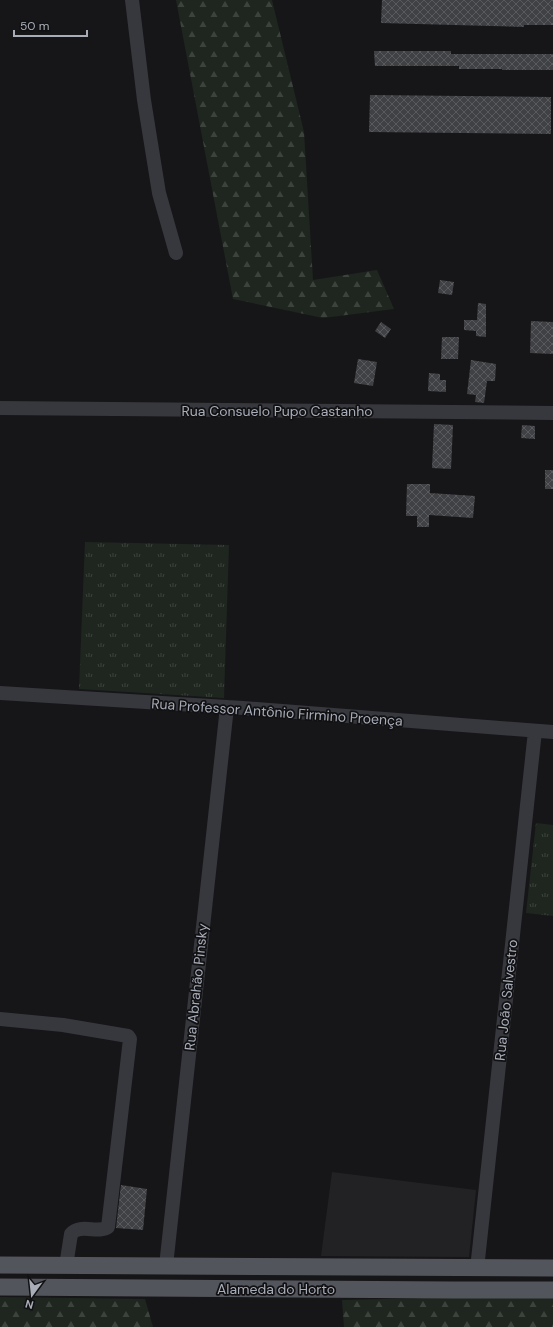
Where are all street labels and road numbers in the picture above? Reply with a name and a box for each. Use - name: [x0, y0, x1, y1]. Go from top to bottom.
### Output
- street label: Rua Consuelo Pupo Castanho: [181, 402, 373, 420]
- street label: Rua Professor Antônio Firmino Proença: [151, 694, 403, 730]
- street label: Rua Abrahão Pinsky: [180, 922, 212, 1051]
- street label: Rua João Salvestro: [491, 938, 521, 1062]
- street label: Alameda do Horto: [217, 1280, 335, 1298]

